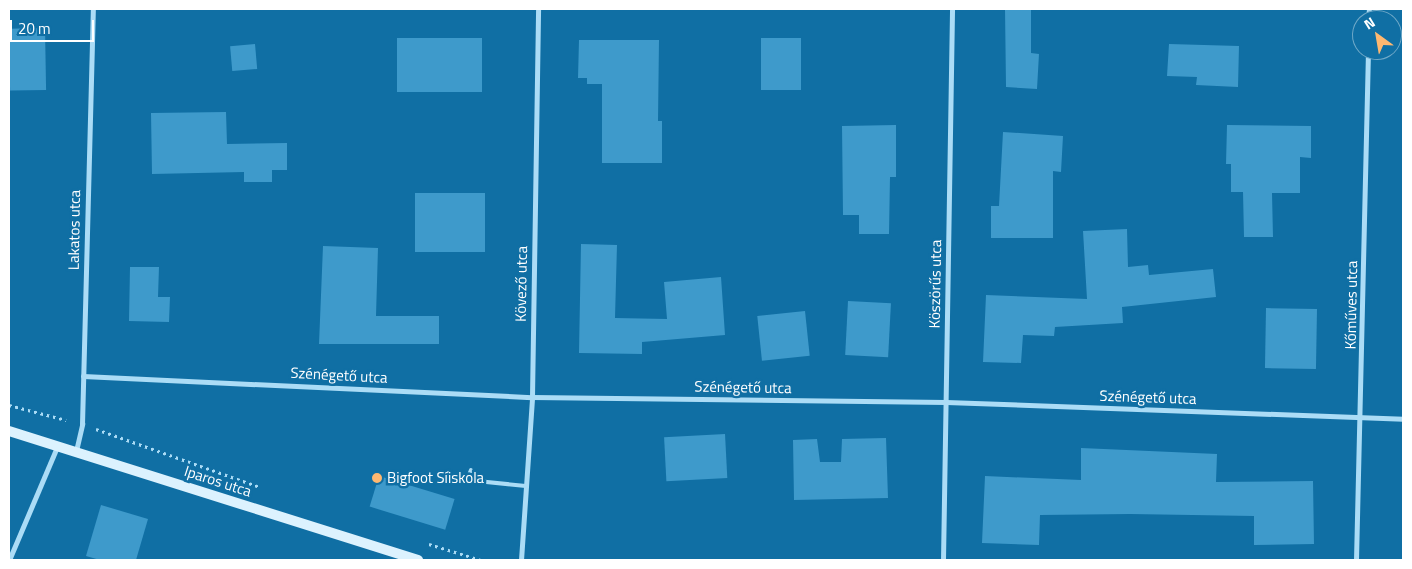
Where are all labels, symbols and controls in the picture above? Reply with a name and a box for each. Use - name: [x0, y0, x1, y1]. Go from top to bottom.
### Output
- scale bar: [12, 10, 96, 42]
- north arrow: [1352, 10, 1402, 60]
- text: N: [1360, 11, 1379, 34]
- text: 20 m: [18, 17, 51, 40]
- street label: Lakatos utca: [64, 190, 84, 270]
- street label: Köszörűs utca: [925, 240, 945, 328]
- street label: Kövező utca: [511, 246, 531, 322]
- street label: Kőműves utca: [1341, 260, 1361, 350]
- street label: Szénégető utca: [290, 363, 388, 387]
- street label: Szénégető utca: [694, 377, 792, 397]
- street label: Szénégető utca: [1099, 386, 1197, 408]
- street label: Iparos utca: [182, 462, 254, 500]
- place label: Bigfoot Síiskola: [387, 469, 484, 487]
- marker: Bigfoot Síiskola: [371, 472, 383, 484]

